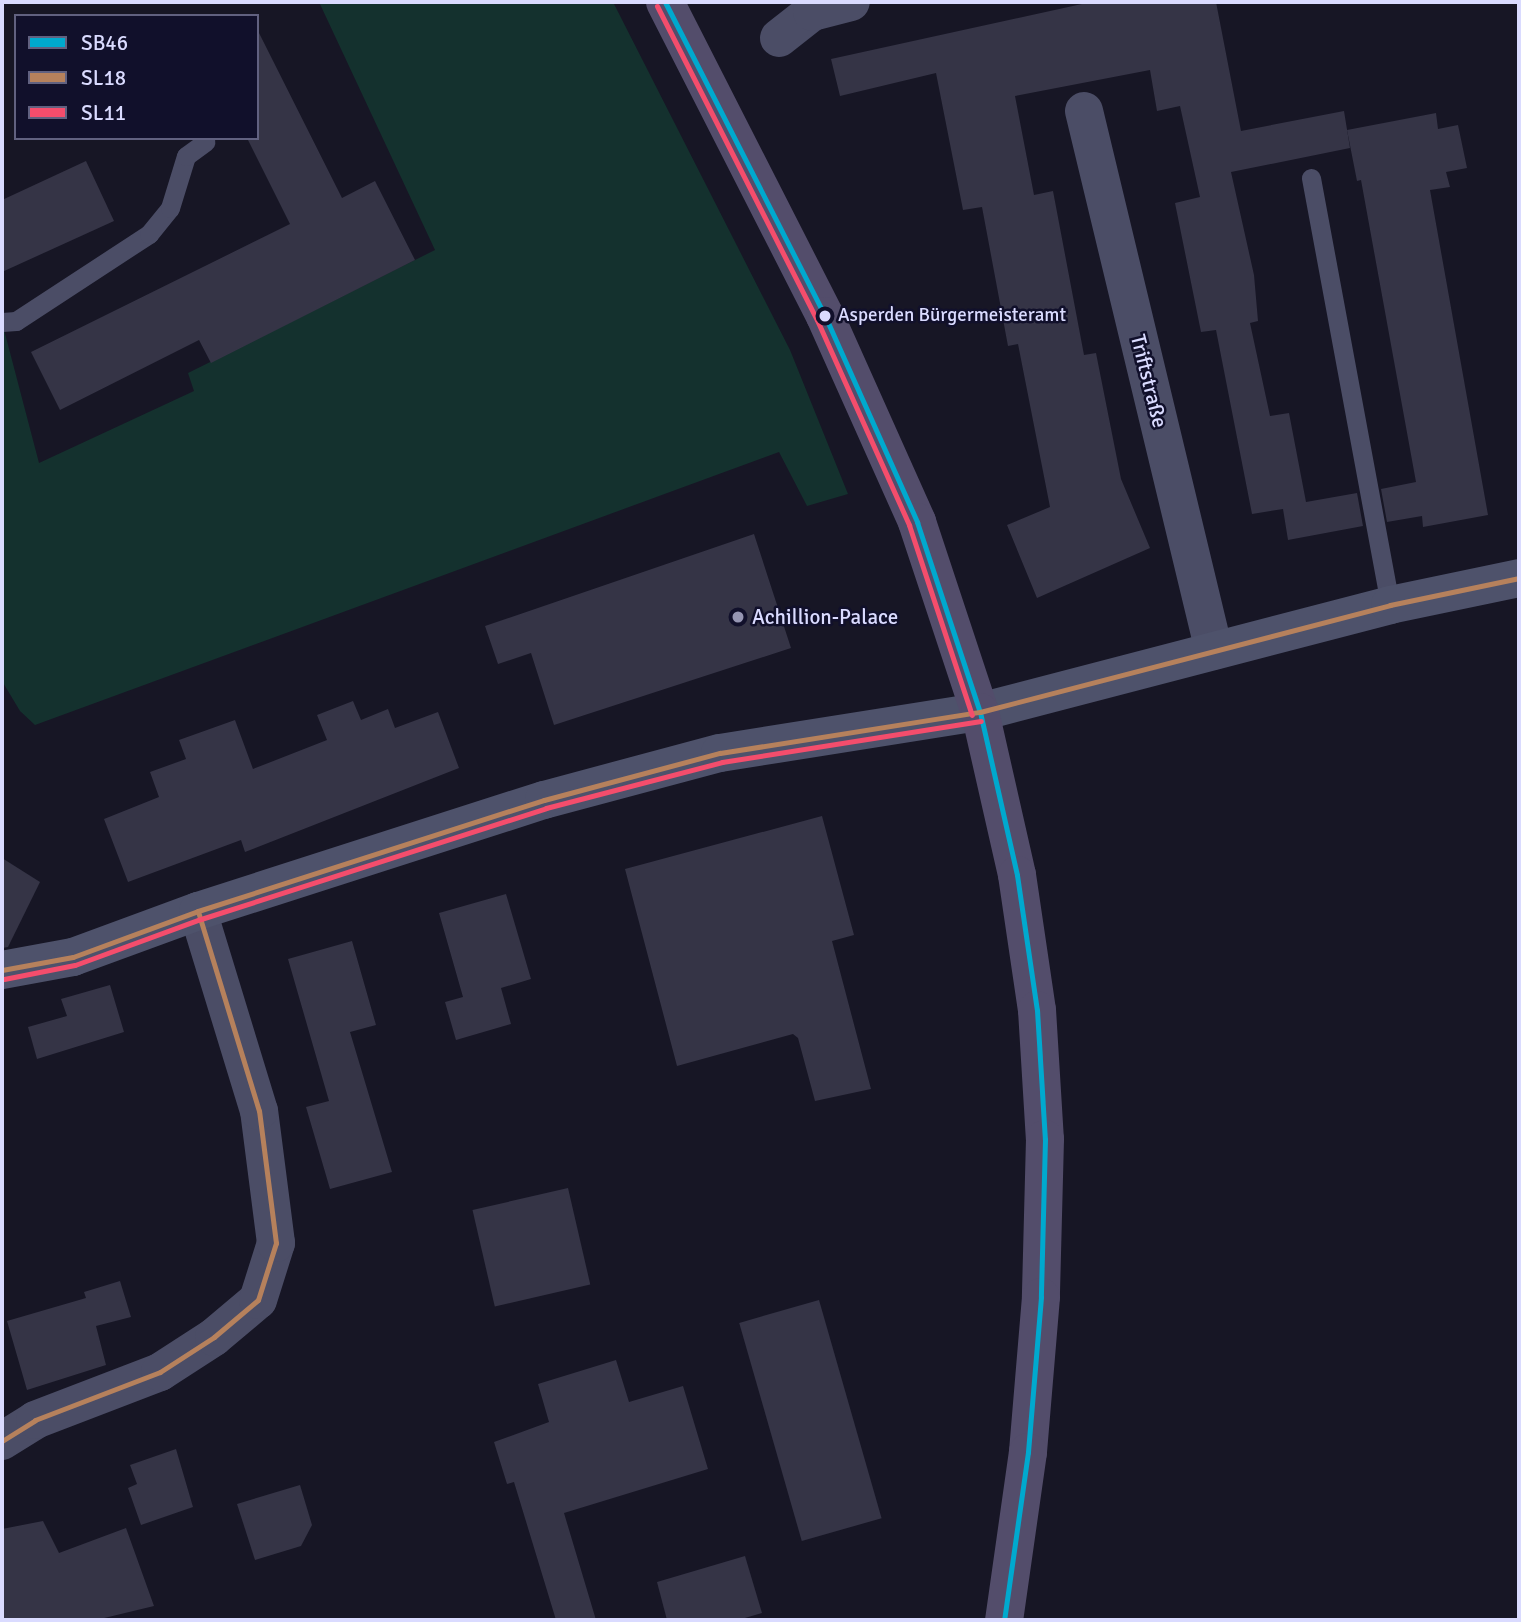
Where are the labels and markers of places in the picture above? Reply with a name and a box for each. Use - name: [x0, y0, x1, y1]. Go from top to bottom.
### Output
- place label: Asperden Bürgermeisteramt: [838, 305, 1066, 327]
- marker: Asperden Bürgermeisteramt: [818, 309, 832, 323]
- place label: Achillion-Palace: [752, 604, 898, 630]
- marker: Achillion-Palace: [730, 609, 746, 625]

